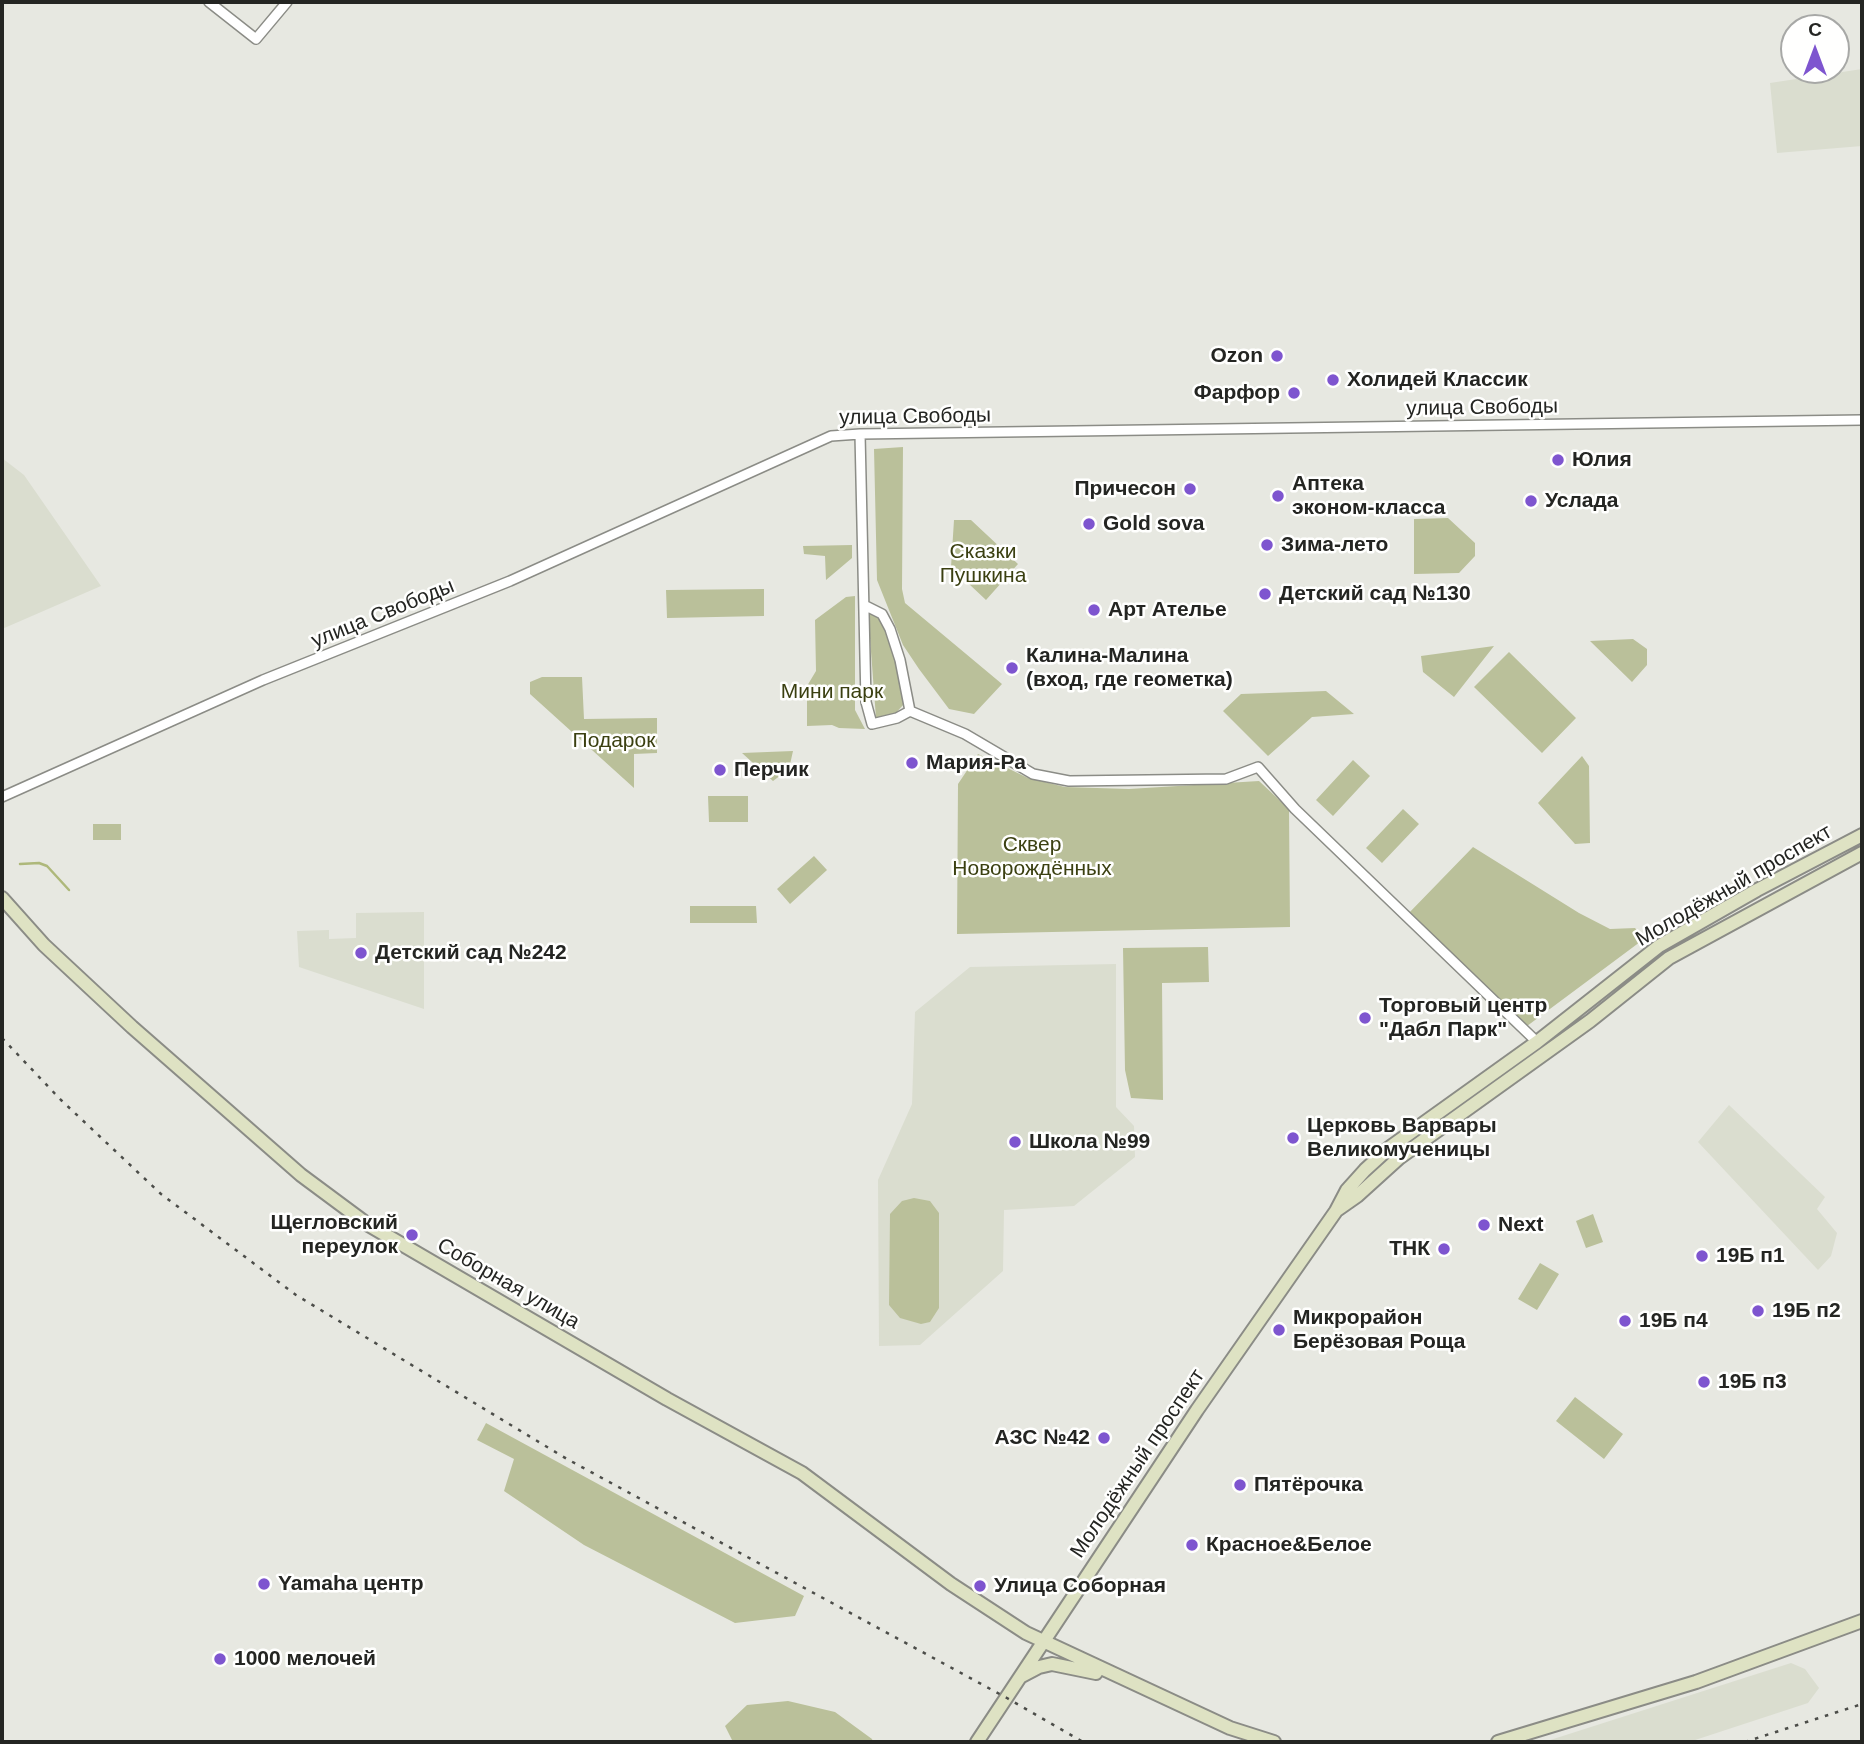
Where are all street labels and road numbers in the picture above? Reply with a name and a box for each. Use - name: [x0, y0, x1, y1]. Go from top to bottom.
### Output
- street label: улица Свободы: [1406, 394, 1558, 422]
- street label: улица Свободы: [839, 403, 991, 431]
- street label: улица Свободы: [308, 574, 458, 654]
- street label: Молодёжный проспект: [1631, 820, 1837, 952]
- street label: Соборная улица: [432, 1233, 584, 1335]
- street label: Молодёжный проспект: [1065, 1365, 1211, 1563]

